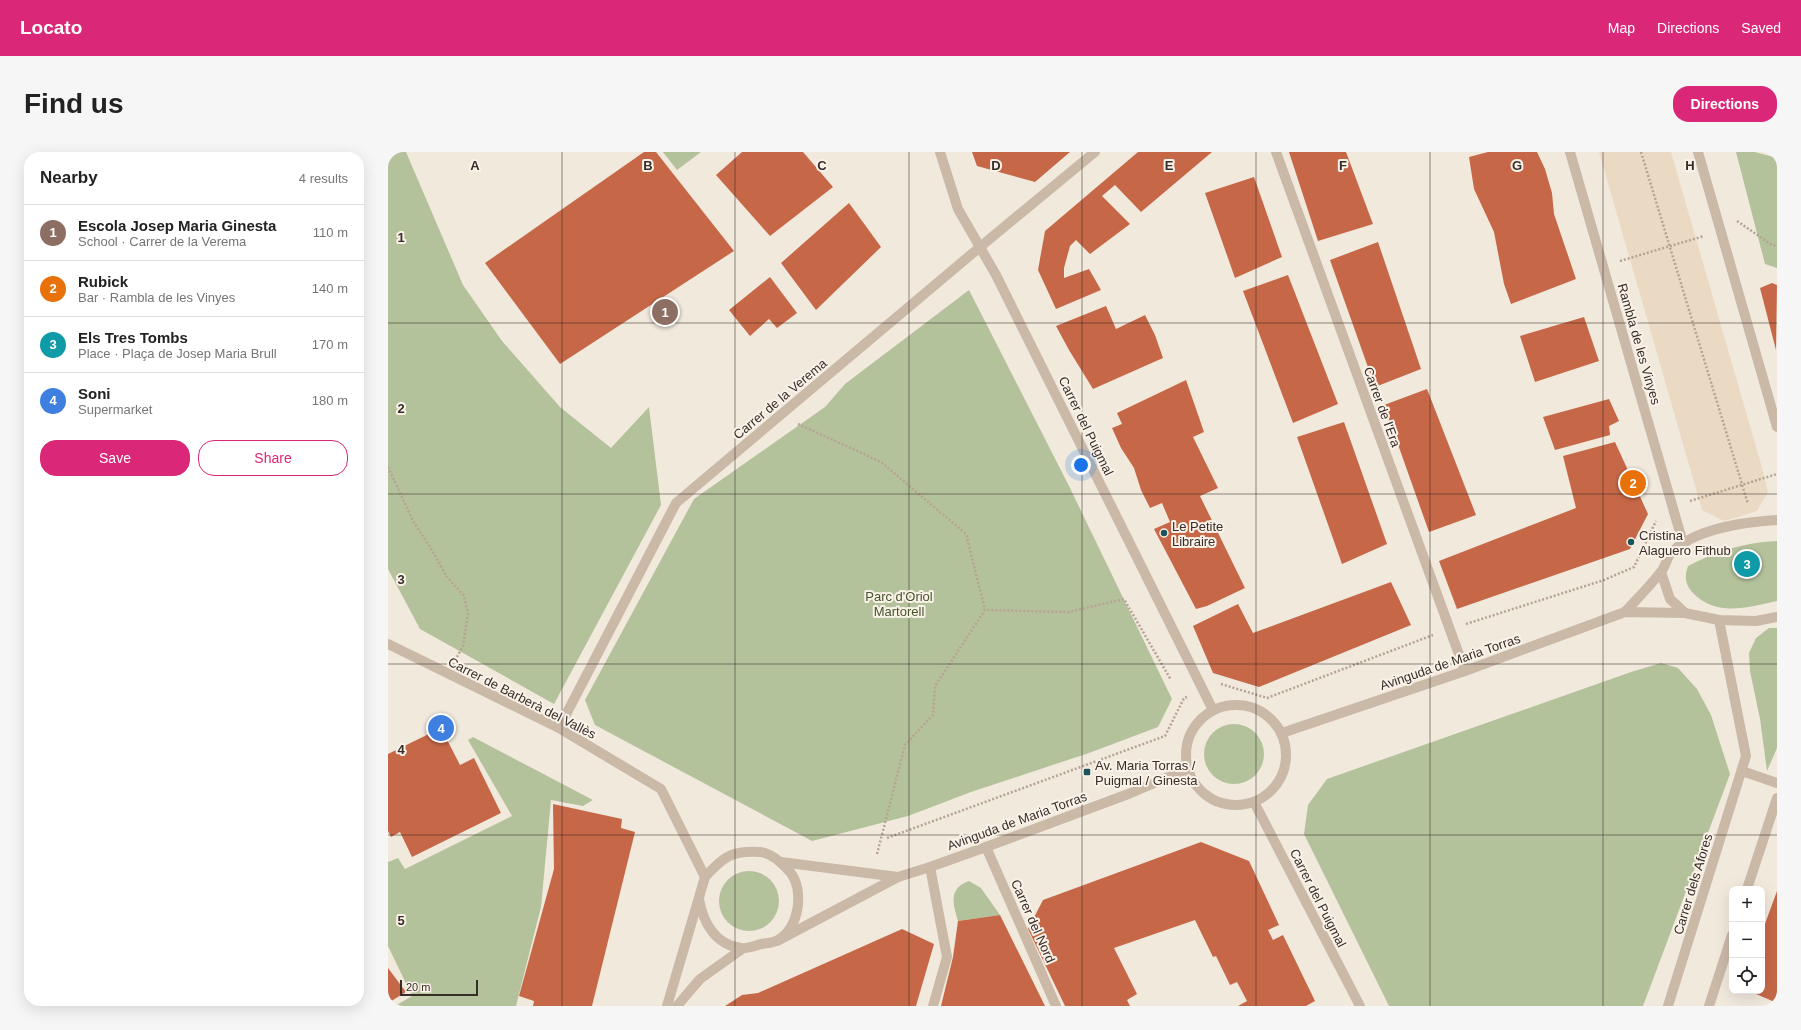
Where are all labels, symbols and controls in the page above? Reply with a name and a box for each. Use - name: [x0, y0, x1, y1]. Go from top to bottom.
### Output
- text: Locato: [20, 17, 82, 38]
- text: Map: [1608, 20, 1635, 36]
- text: Directions: [1657, 20, 1719, 36]
- text: Saved: [1741, 20, 1781, 36]
- button: Directions: [1673, 86, 1777, 122]
- text: Find us: [24, 88, 124, 119]
- text: A: [470, 158, 480, 173]
- text: B: [643, 158, 653, 173]
- text: C: [817, 158, 827, 173]
- text: D: [991, 158, 1001, 173]
- text: E: [1165, 158, 1174, 173]
- text: F: [1339, 158, 1347, 173]
- text: G: [1512, 158, 1522, 173]
- text: H: [1685, 158, 1695, 173]
- text: Nearby: [40, 168, 98, 187]
- text: 4 results: [299, 171, 348, 186]
- text: Escola Josep Maria Ginesta: [78, 217, 276, 234]
- text: 1: [49, 225, 57, 240]
- text: 110 m: [313, 225, 348, 240]
- text: 1: [397, 230, 405, 245]
- text: School · Carrer de la Verema: [78, 234, 246, 249]
- text: Rubick: [78, 273, 128, 290]
- text: 2: [49, 281, 57, 296]
- text: 140 m: [312, 281, 348, 296]
- street label: Rambla de les Vinyes: [1614, 282, 1664, 407]
- text: Bar · Rambla de les Vinyes: [78, 290, 235, 305]
- pin: 1: [652, 297, 678, 327]
- text: Els Tres Tombs: [78, 329, 188, 346]
- text: 3: [49, 337, 57, 352]
- text: 170 m: [312, 337, 348, 352]
- text: Place · Plaça de Josep Maria Brull: [78, 346, 277, 361]
- street label: Carrer de la Verema: [730, 355, 830, 442]
- street label: Carrer de l'Era: [1361, 365, 1404, 450]
- street label: Carrer del Puigmal: [1056, 374, 1117, 478]
- text: Soni: [78, 385, 111, 402]
- text: 4: [49, 393, 57, 408]
- text: 180 m: [312, 393, 348, 408]
- text: 2: [397, 401, 405, 416]
- text: Supermarket: [78, 402, 152, 417]
- button: Save: [40, 440, 190, 476]
- button: Share: [198, 440, 348, 476]
- your location: [1071, 455, 1091, 475]
- pin: 2: [1620, 468, 1646, 498]
- place label: Le Petite Libraire: [1172, 519, 1223, 549]
- marker: Le Petite Libraire: [1159, 528, 1169, 538]
- place label: Cristina Alaguero Fithub: [1639, 528, 1731, 558]
- marker: Cristina Alaguero Fithub: [1626, 537, 1636, 547]
- pin: 3: [1734, 549, 1760, 579]
- text: 3: [397, 572, 405, 587]
- park label: Parc d'Oriol Martorell: [865, 589, 933, 619]
- street label: Avinguda de Maria Torras: [1378, 631, 1523, 693]
- street label: Carrer de Barberà del Vallès: [446, 654, 599, 742]
- pin: 4: [428, 713, 454, 743]
- text: 4: [397, 742, 405, 757]
- place label: Av. Maria Torras / Puigmal / Ginesta: [1095, 758, 1198, 788]
- marker: Av. Maria Torras / Puigmal / Ginesta: [1082, 767, 1092, 777]
- street label: Avinguda de Maria Torras: [945, 789, 1089, 853]
- street label: Carrer dels Afores: [1671, 831, 1716, 936]
- street label: Carrer del Puigmal: [1287, 846, 1349, 950]
- street label: Carrer del Nord: [1008, 877, 1058, 965]
- map controls: [1729, 886, 1765, 994]
- button: +: [1729, 886, 1765, 922]
- text: 5: [397, 913, 405, 928]
- button: −: [1729, 922, 1765, 958]
- button: locate: [1729, 958, 1765, 994]
- scale bar: [400, 978, 478, 997]
- text: 20 m: [406, 981, 430, 993]

